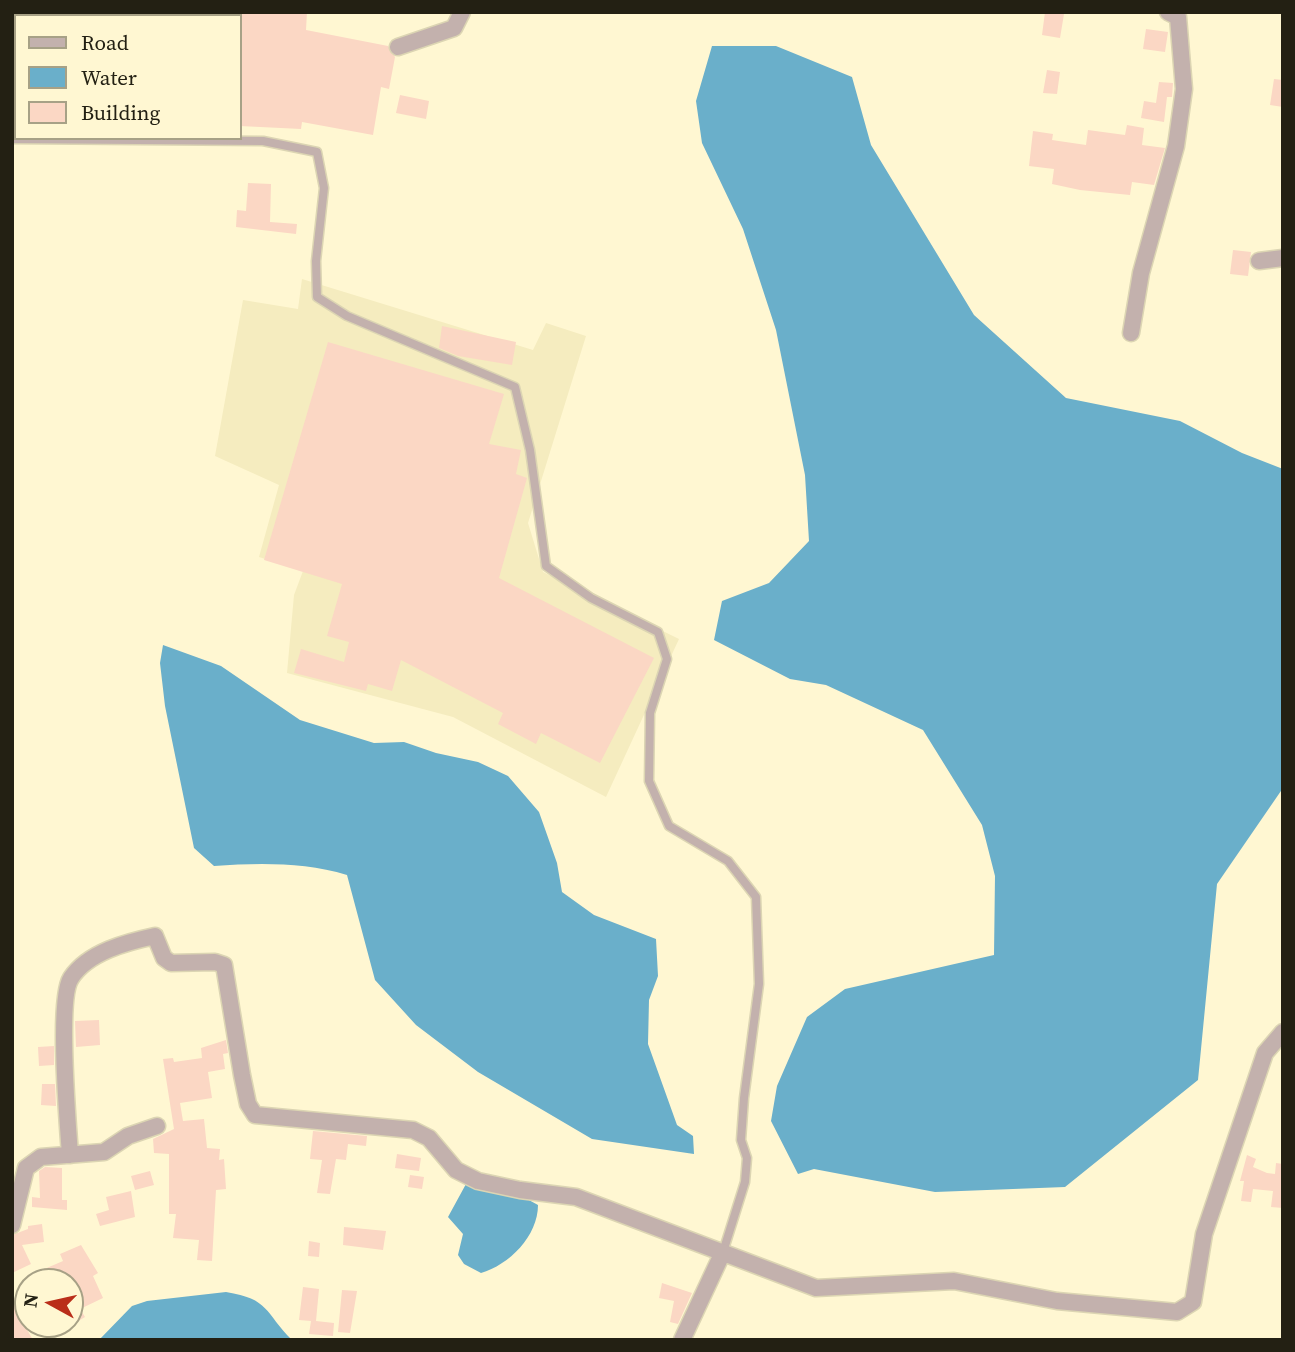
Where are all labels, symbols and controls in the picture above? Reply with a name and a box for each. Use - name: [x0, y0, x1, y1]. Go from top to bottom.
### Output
- legend: [14, 14, 242, 140]
- text: Road: [81, 28, 129, 57]
- text: Water: [81, 63, 137, 92]
- text: Building: [81, 98, 160, 127]
- north arrow: [14, 1268, 84, 1338]
- text: N: [16, 1292, 44, 1309]

